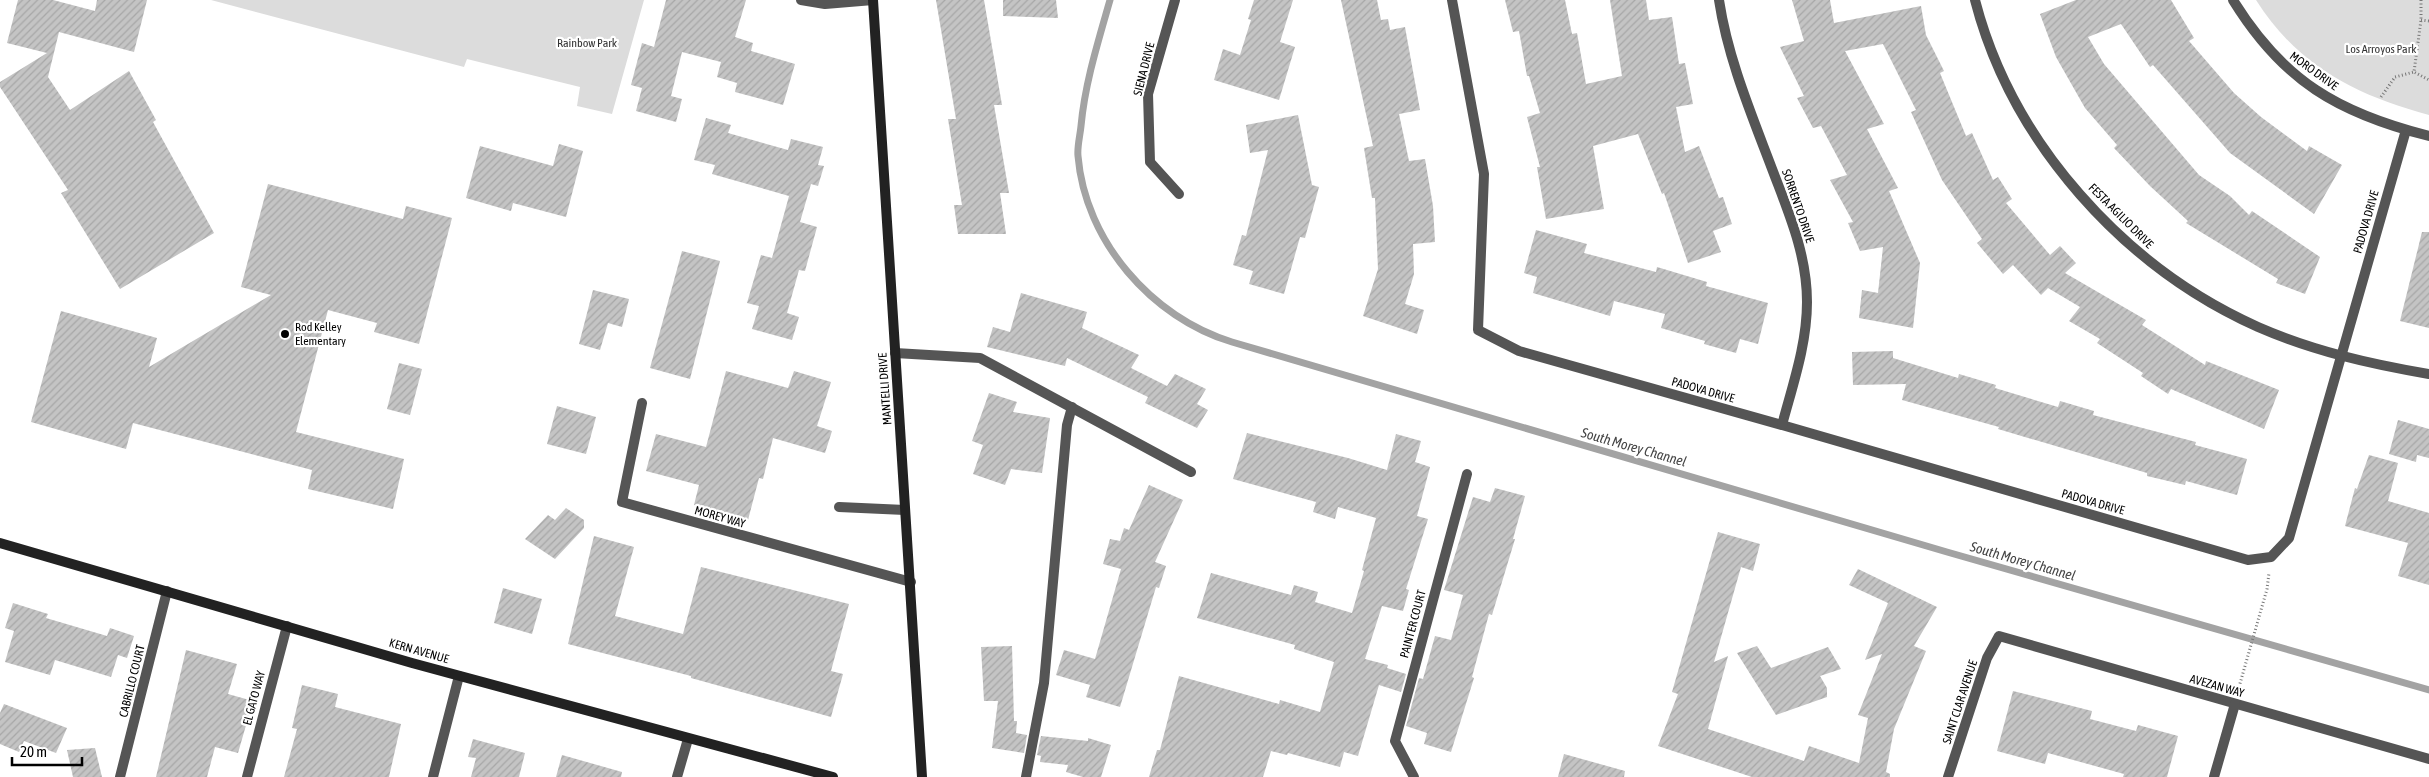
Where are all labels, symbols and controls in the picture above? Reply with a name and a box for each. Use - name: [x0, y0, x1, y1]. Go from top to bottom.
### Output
- park label: Rainbow Park: [557, 36, 618, 50]
- street label: SIENA DRIVE: [1131, 41, 1157, 97]
- park label: Los Arroyos Park: [2345, 42, 2417, 56]
- street label: MORO DRIVE: [2287, 49, 2341, 93]
- street label: SORRENTO DRIVE: [1779, 167, 1817, 245]
- street label: FESTA AGILIO DRIVE: [2086, 181, 2156, 251]
- street label: PADOVA DRIVE: [2350, 189, 2382, 255]
- place label: Rod Kelley Elementary: [295, 320, 346, 348]
- marker: Rod Kelley Elementary: [279, 328, 291, 340]
- street label: MANTELLI DRIVE: [876, 353, 894, 425]
- street label: PADOVA DRIVE: [1670, 374, 1736, 406]
- water label: South Morey Channel: [1579, 424, 1689, 470]
- street label: PADOVA DRIVE: [2060, 486, 2126, 518]
- street label: MOREY WAY: [693, 503, 748, 531]
- water label: South Morey Channel: [1968, 538, 2078, 584]
- street label: PAINTER COURT: [1397, 588, 1429, 660]
- street label: KERN AVENUE: [387, 636, 451, 666]
- street label: CABRILLO COURT: [116, 643, 148, 719]
- street label: SAINT CLAR AVENUE: [1940, 658, 1980, 746]
- street label: EL GATO WAY: [240, 669, 268, 727]
- street label: AVEZAN WAY: [2188, 672, 2246, 701]
- scale bar: [12, 734, 82, 766]
- text: 20 m: [20, 743, 47, 760]

